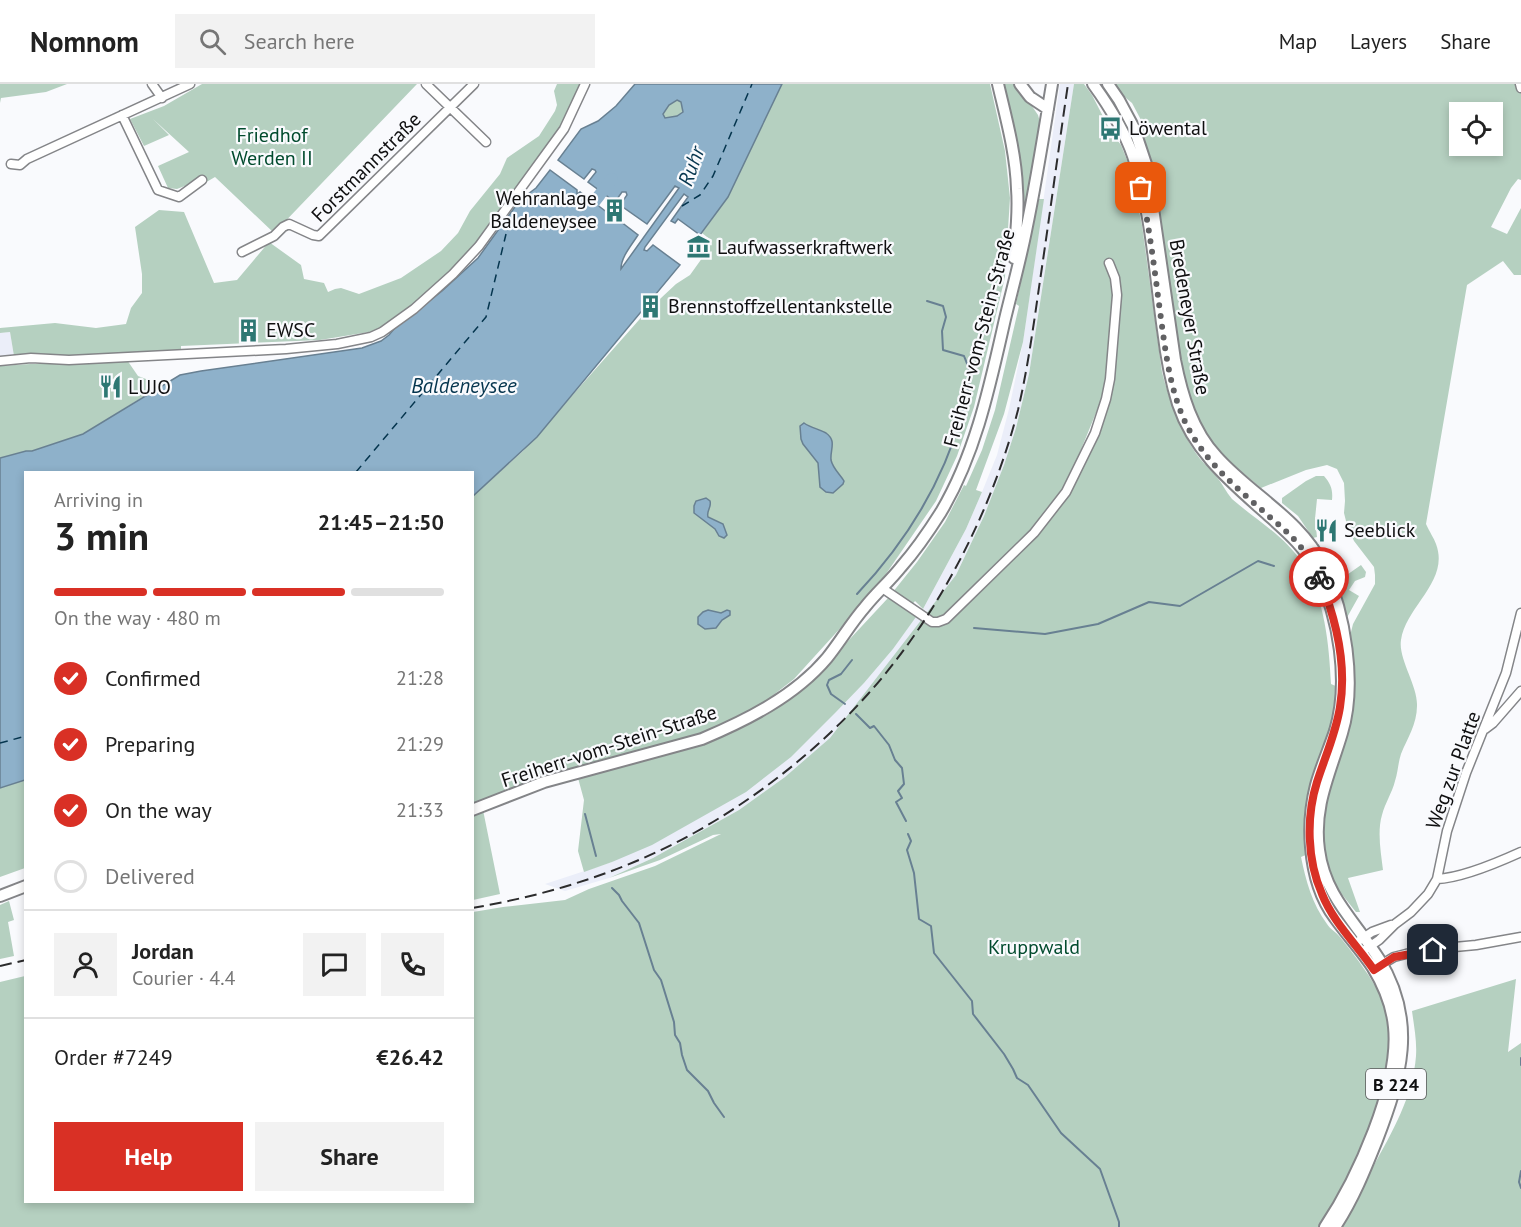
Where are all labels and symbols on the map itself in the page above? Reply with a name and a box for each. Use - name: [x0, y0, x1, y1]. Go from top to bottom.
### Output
- street label: Forstmannstraße: [306, 107, 426, 227]
- bus stop icon: Löwental: [1098, 115, 1124, 141]
- place label: Löwental: [1129, 115, 1207, 141]
- park label: Friedhof Werden II: [231, 122, 313, 171]
- water label: Ruhr: [671, 141, 711, 189]
- pin: [1115, 162, 1166, 213]
- place label: Wehranlage Baldeneysee: [490, 185, 597, 234]
- building icon: Wehranlage Baldeneysee: [602, 197, 628, 223]
- street label: Freiherr-vom-Stein-Straße: [937, 226, 1021, 450]
- museum icon: Laufwasserkraftwerk: [686, 234, 712, 260]
- place label: Laufwasserkraftwerk: [717, 234, 893, 260]
- street label: Bredeneyer Straße: [1164, 237, 1216, 397]
- building icon: Brennstoffzellentankstelle: [637, 293, 663, 319]
- place label: Brennstoffzellentankstelle: [668, 293, 893, 319]
- building icon: EWSC: [235, 317, 261, 343]
- place label: EWSC: [266, 317, 315, 343]
- water label: Baldeneysee: [411, 372, 517, 399]
- restaurant icon: LUJO: [97, 374, 123, 400]
- place label: LUJO: [128, 374, 171, 400]
- restaurant icon: Seeblick: [1313, 517, 1339, 543]
- place label: Seeblick: [1344, 517, 1416, 543]
- courier: [1289, 547, 1349, 607]
- street label: Freiherr-vom-Stein-Straße: [498, 699, 720, 793]
- street label: Weg zur Platte: [1420, 708, 1486, 832]
- pin: [1407, 924, 1458, 975]
- park label: Kruppwald: [988, 934, 1080, 960]
- road number: B 224: [1366, 1069, 1426, 1099]

